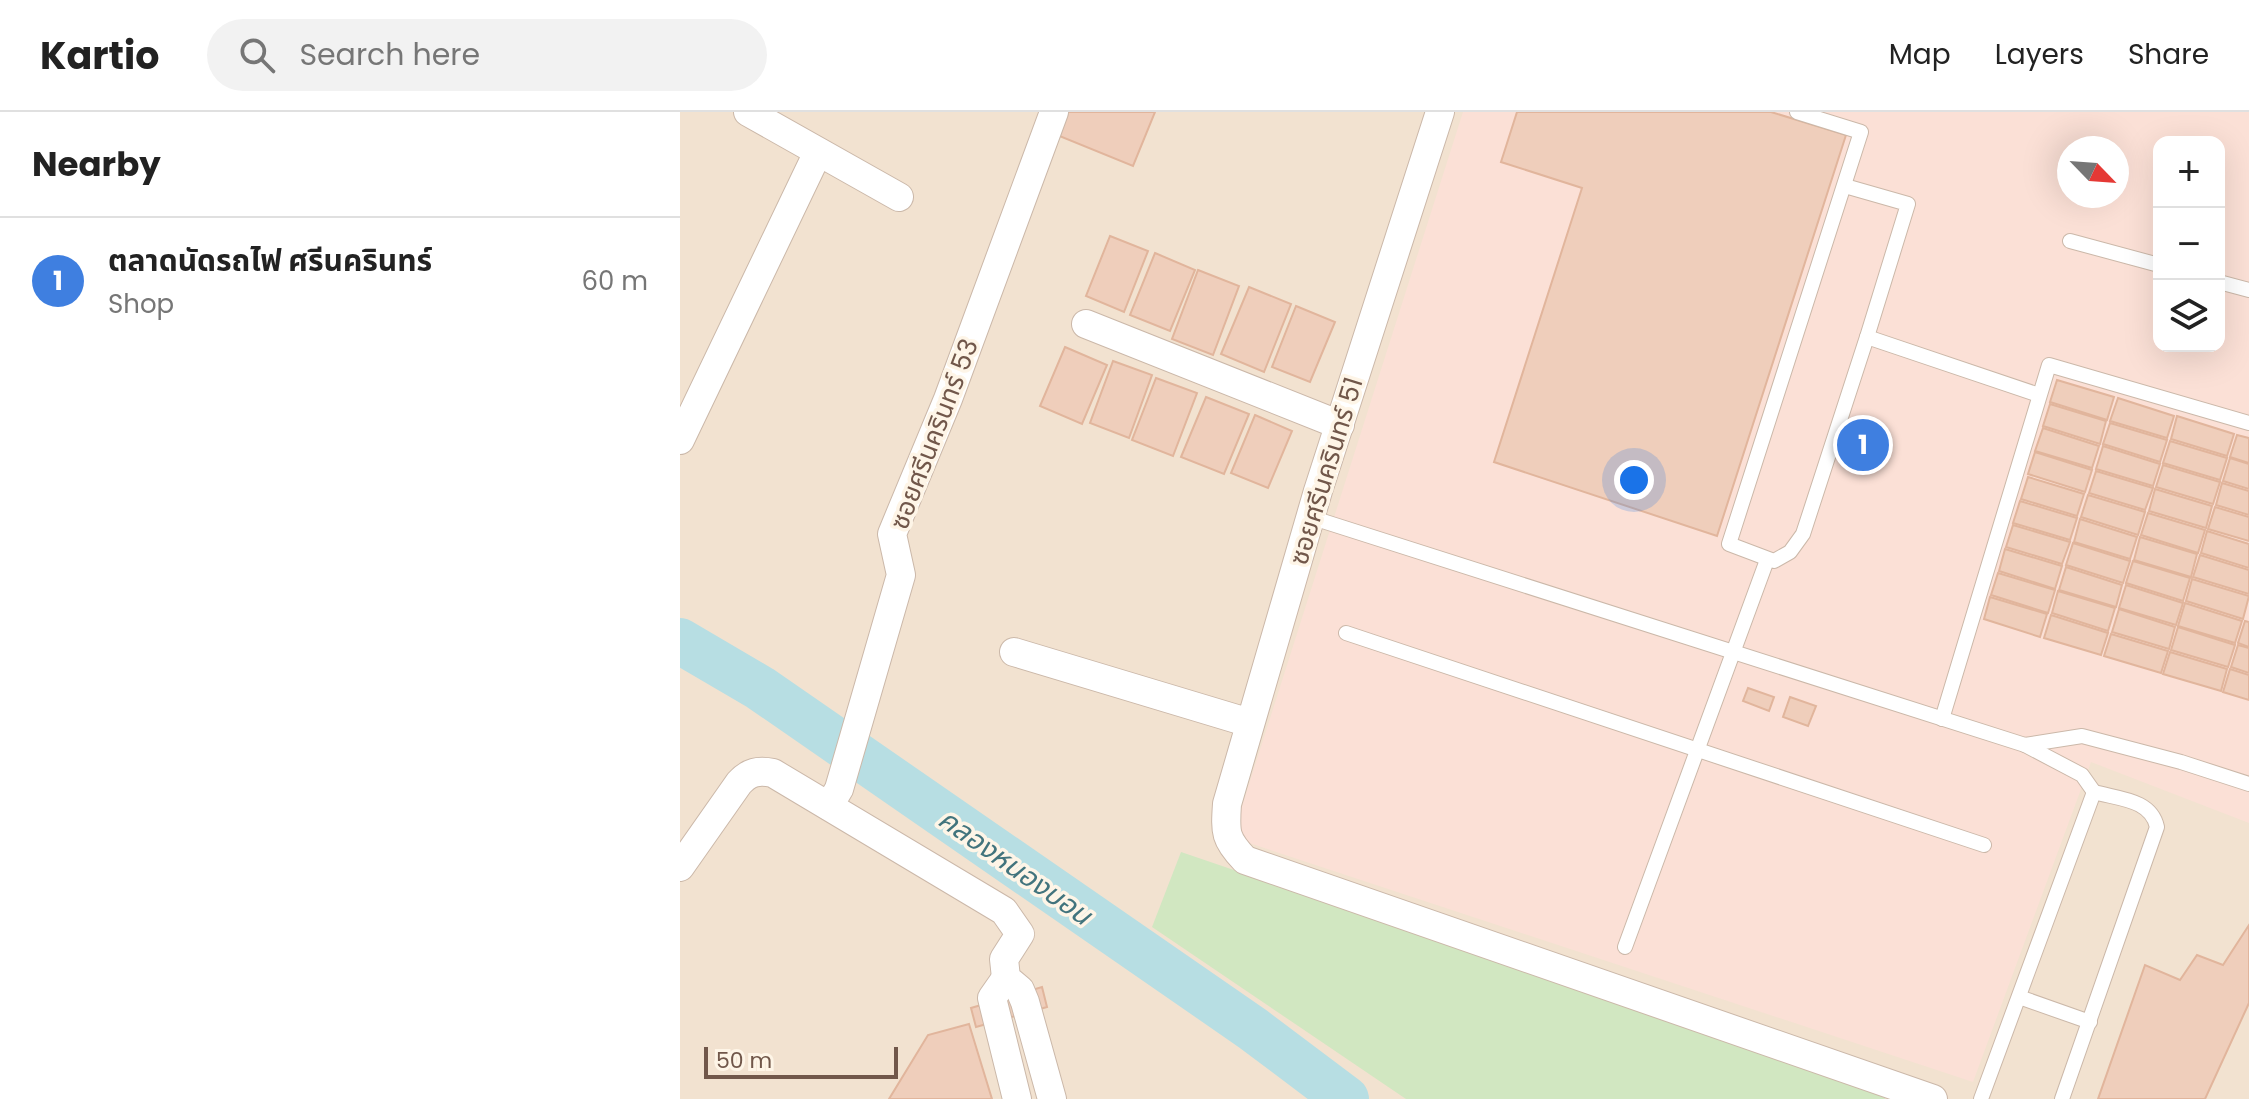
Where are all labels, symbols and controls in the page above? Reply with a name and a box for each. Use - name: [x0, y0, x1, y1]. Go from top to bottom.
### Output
- search box: [207, 19, 767, 91]
- text: Kartio: [40, 29, 159, 82]
- icon: search: [235, 33, 279, 77]
- text: Search here: [299, 33, 480, 76]
- text: Map: [1889, 35, 1951, 74]
- text: Layers: [1995, 35, 2084, 74]
- text: Share: [2128, 35, 2209, 74]
- north arrow: [2057, 136, 2129, 208]
- map controls: [2153, 136, 2225, 352]
- button: +: [2153, 136, 2225, 208]
- text: Nearby: [32, 140, 161, 188]
- button: −: [2153, 208, 2225, 280]
- text: ตลาดนัดรถไฟ ศรีนครินทร์: [108, 239, 432, 282]
- text: 1: [53, 263, 63, 299]
- text: 60 m: [581, 263, 648, 299]
- button: layers: [2153, 280, 2225, 352]
- text: Shop: [108, 286, 174, 322]
- street label: ซอยศรีนครินทร์ 53: [881, 333, 987, 535]
- street label: ซอยศรีนครินทร์ 51: [1280, 373, 1372, 569]
- pin: 1: [1837, 415, 1889, 475]
- your location: [1614, 460, 1654, 500]
- water label: คลองหนองบอน: [930, 800, 1101, 935]
- scale bar: [704, 1043, 898, 1079]
- text: 50 m: [716, 1045, 772, 1076]

